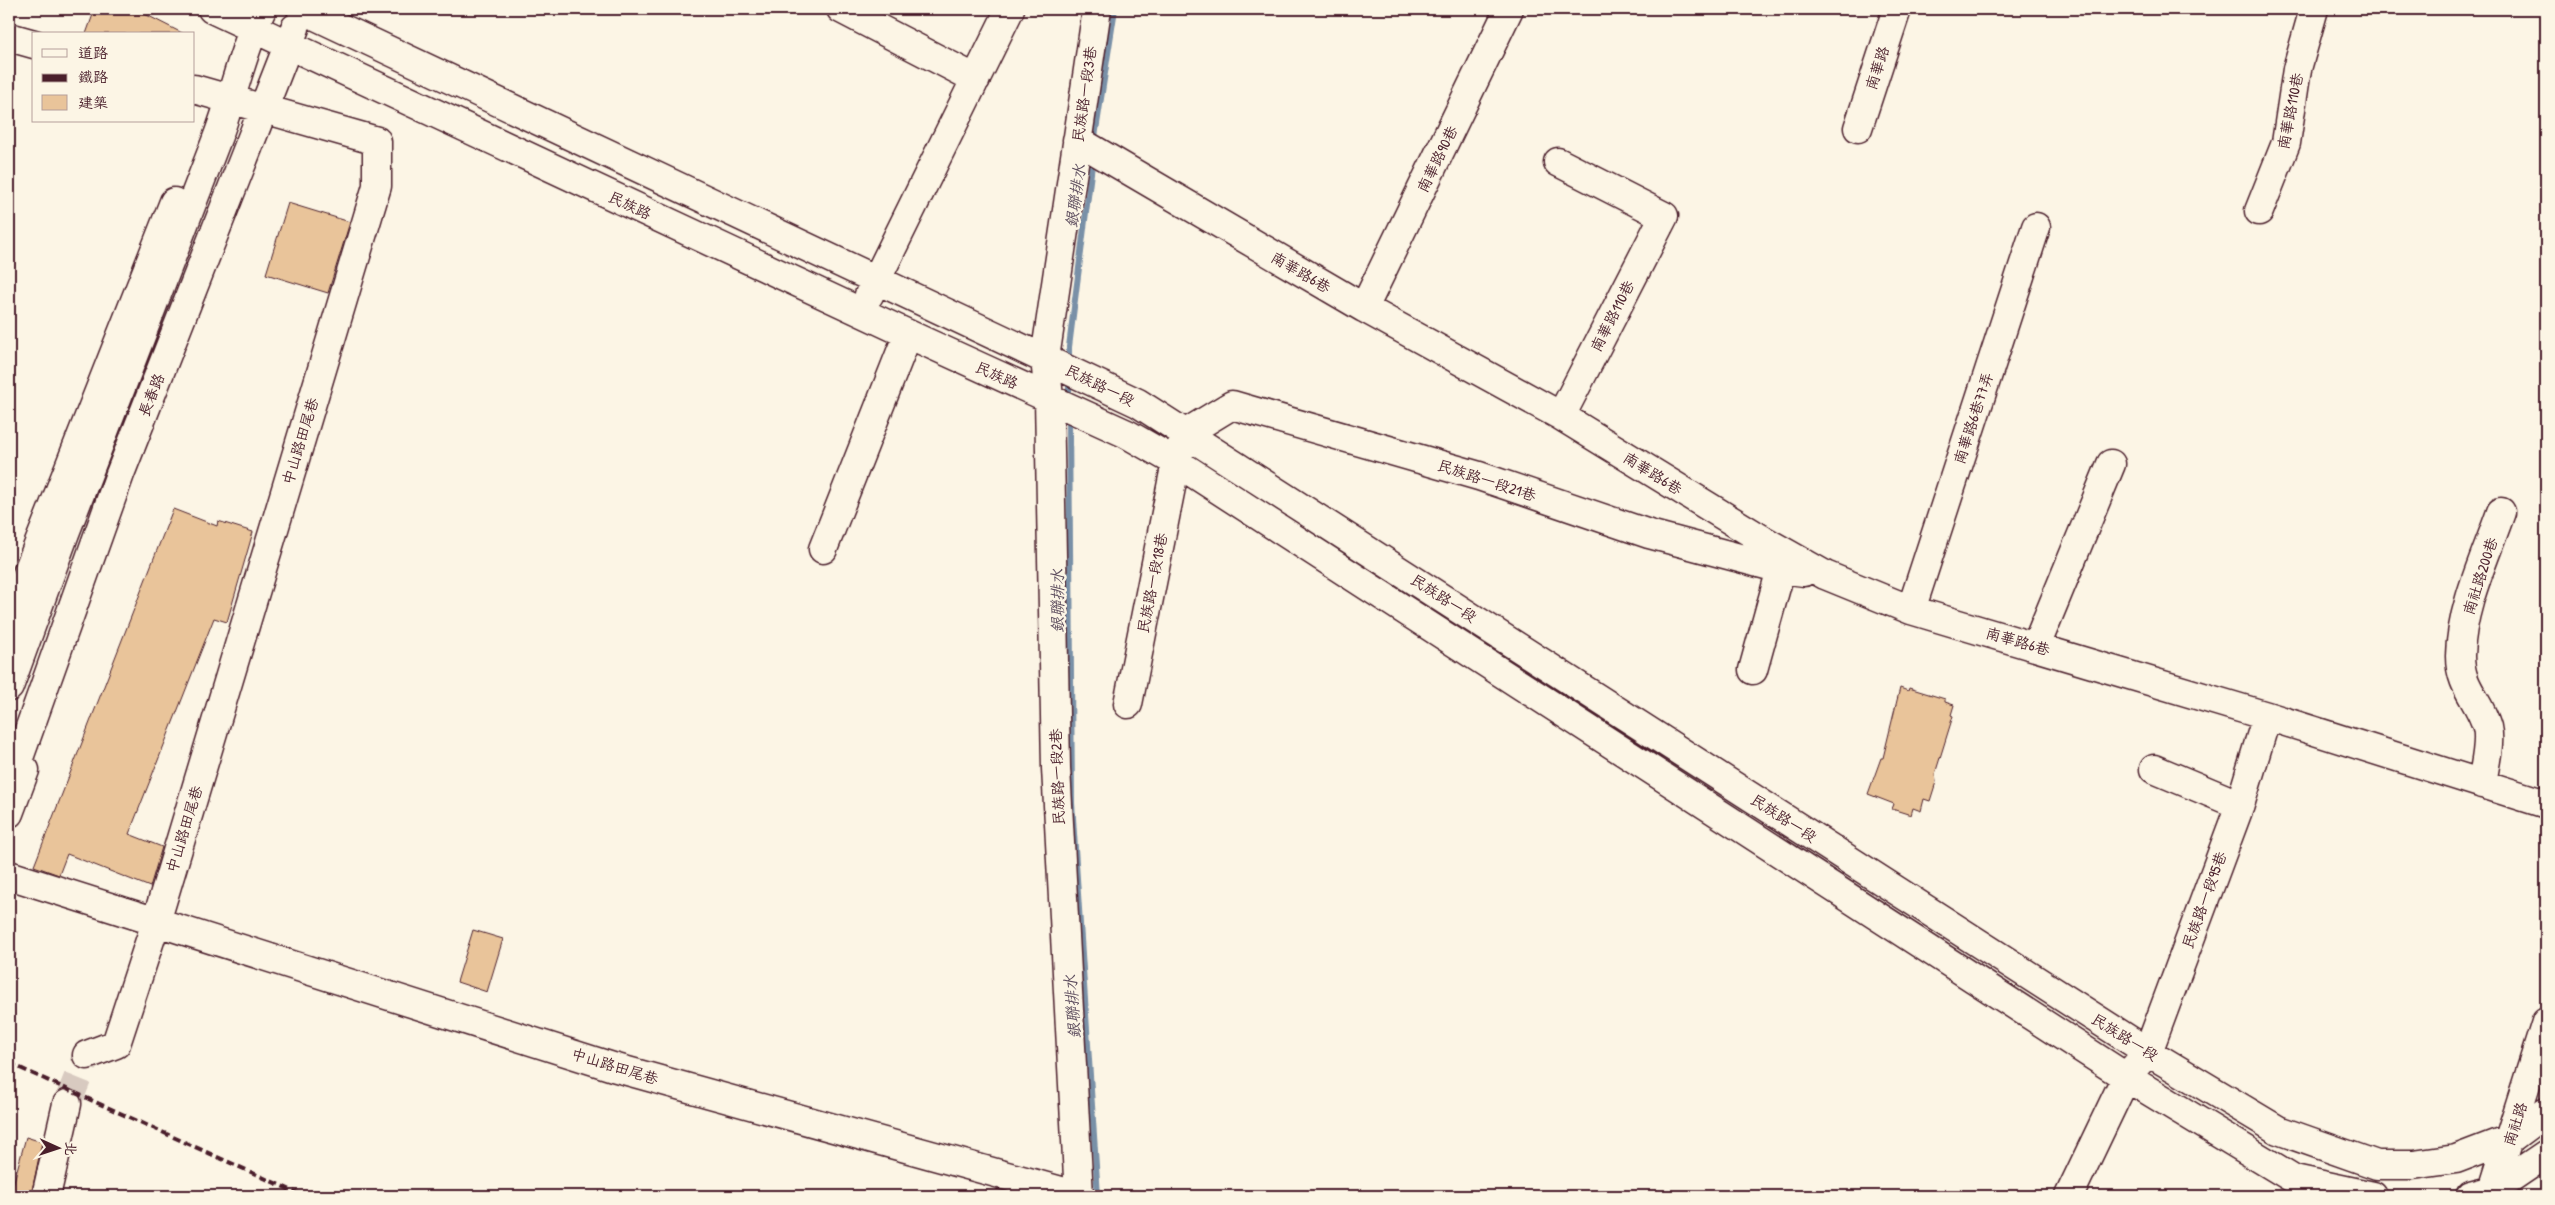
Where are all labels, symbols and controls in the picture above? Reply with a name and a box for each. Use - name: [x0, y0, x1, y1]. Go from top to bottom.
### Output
- legend: [32, 32, 195, 122]
- text: 道路: [78, 42, 108, 63]
- street label: 南華路: [1860, 43, 1894, 93]
- street label: 民族路一段3巷: [1067, 45, 1101, 143]
- text: 鐵路: [78, 66, 108, 87]
- street label: 南華路110巷: [2272, 71, 2308, 151]
- text: 建築: [78, 92, 108, 113]
- street label: 南華路90巷: [1412, 122, 1462, 196]
- water label: 銀聯排水: [1060, 162, 1090, 229]
- street label: 民族路: [605, 186, 655, 224]
- street label: 南華路6巷: [1267, 246, 1335, 298]
- street label: 南華路110巷: [1585, 277, 1639, 355]
- street label: 民族路: [972, 356, 1022, 394]
- street label: 民族路一段: [1062, 359, 1138, 411]
- street label: 南華路6巷77弄: [1948, 369, 1998, 467]
- street label: 長春路: [133, 370, 169, 420]
- street label: 中山路田尾巷: [277, 395, 323, 487]
- street label: 南華路6巷: [1619, 447, 1687, 499]
- street label: 民族路一段21巷: [1435, 454, 1539, 506]
- street label: 民族路一段18巷: [1132, 531, 1172, 635]
- street label: 南社路200巷: [2458, 534, 2502, 618]
- water label: 銀聯排水: [1046, 568, 1068, 633]
- street label: 民族路一段: [1407, 569, 1481, 627]
- street label: 南華路6巷: [1983, 622, 2053, 660]
- street label: 民族路一段2巷: [1045, 728, 1069, 826]
- street label: 中山路田尾巷: [161, 783, 207, 875]
- street label: 民族路一段: [1747, 789, 1821, 847]
- street label: 民族路一段95巷: [2177, 849, 2231, 951]
- water label: 銀聯排水: [1059, 973, 1085, 1040]
- street label: 民族路一段: [2088, 1008, 2162, 1066]
- street label: 中山路田尾巷: [569, 1043, 661, 1089]
- street label: 南社路: [2498, 1099, 2532, 1149]
- north arrow: [32, 1122, 82, 1172]
- text: 北: [62, 1141, 81, 1156]

